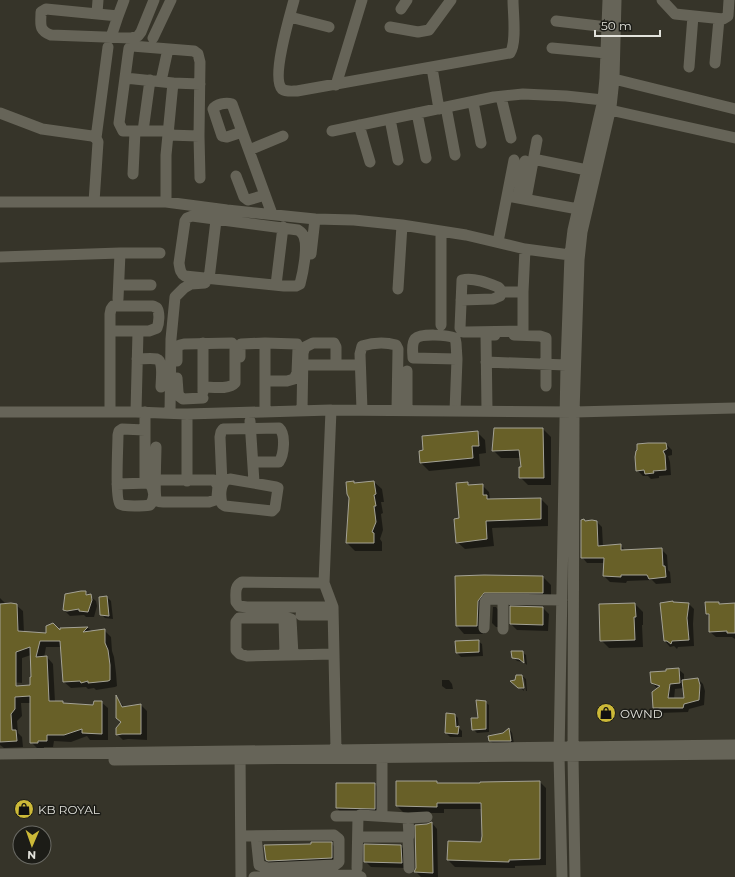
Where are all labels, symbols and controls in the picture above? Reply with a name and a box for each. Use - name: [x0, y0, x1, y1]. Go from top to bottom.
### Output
- scale bar: [595, 12, 660, 38]
- text: 50 m: [601, 18, 632, 33]
- shop icon: OWND: [595, 702, 617, 724]
- place label: OWND: [620, 706, 663, 721]
- shop icon: KB ROYAL: [13, 798, 35, 820]
- place label: KB ROYAL: [38, 802, 100, 817]
- north arrow: [12, 825, 52, 865]
- text: N: [27, 848, 36, 862]

